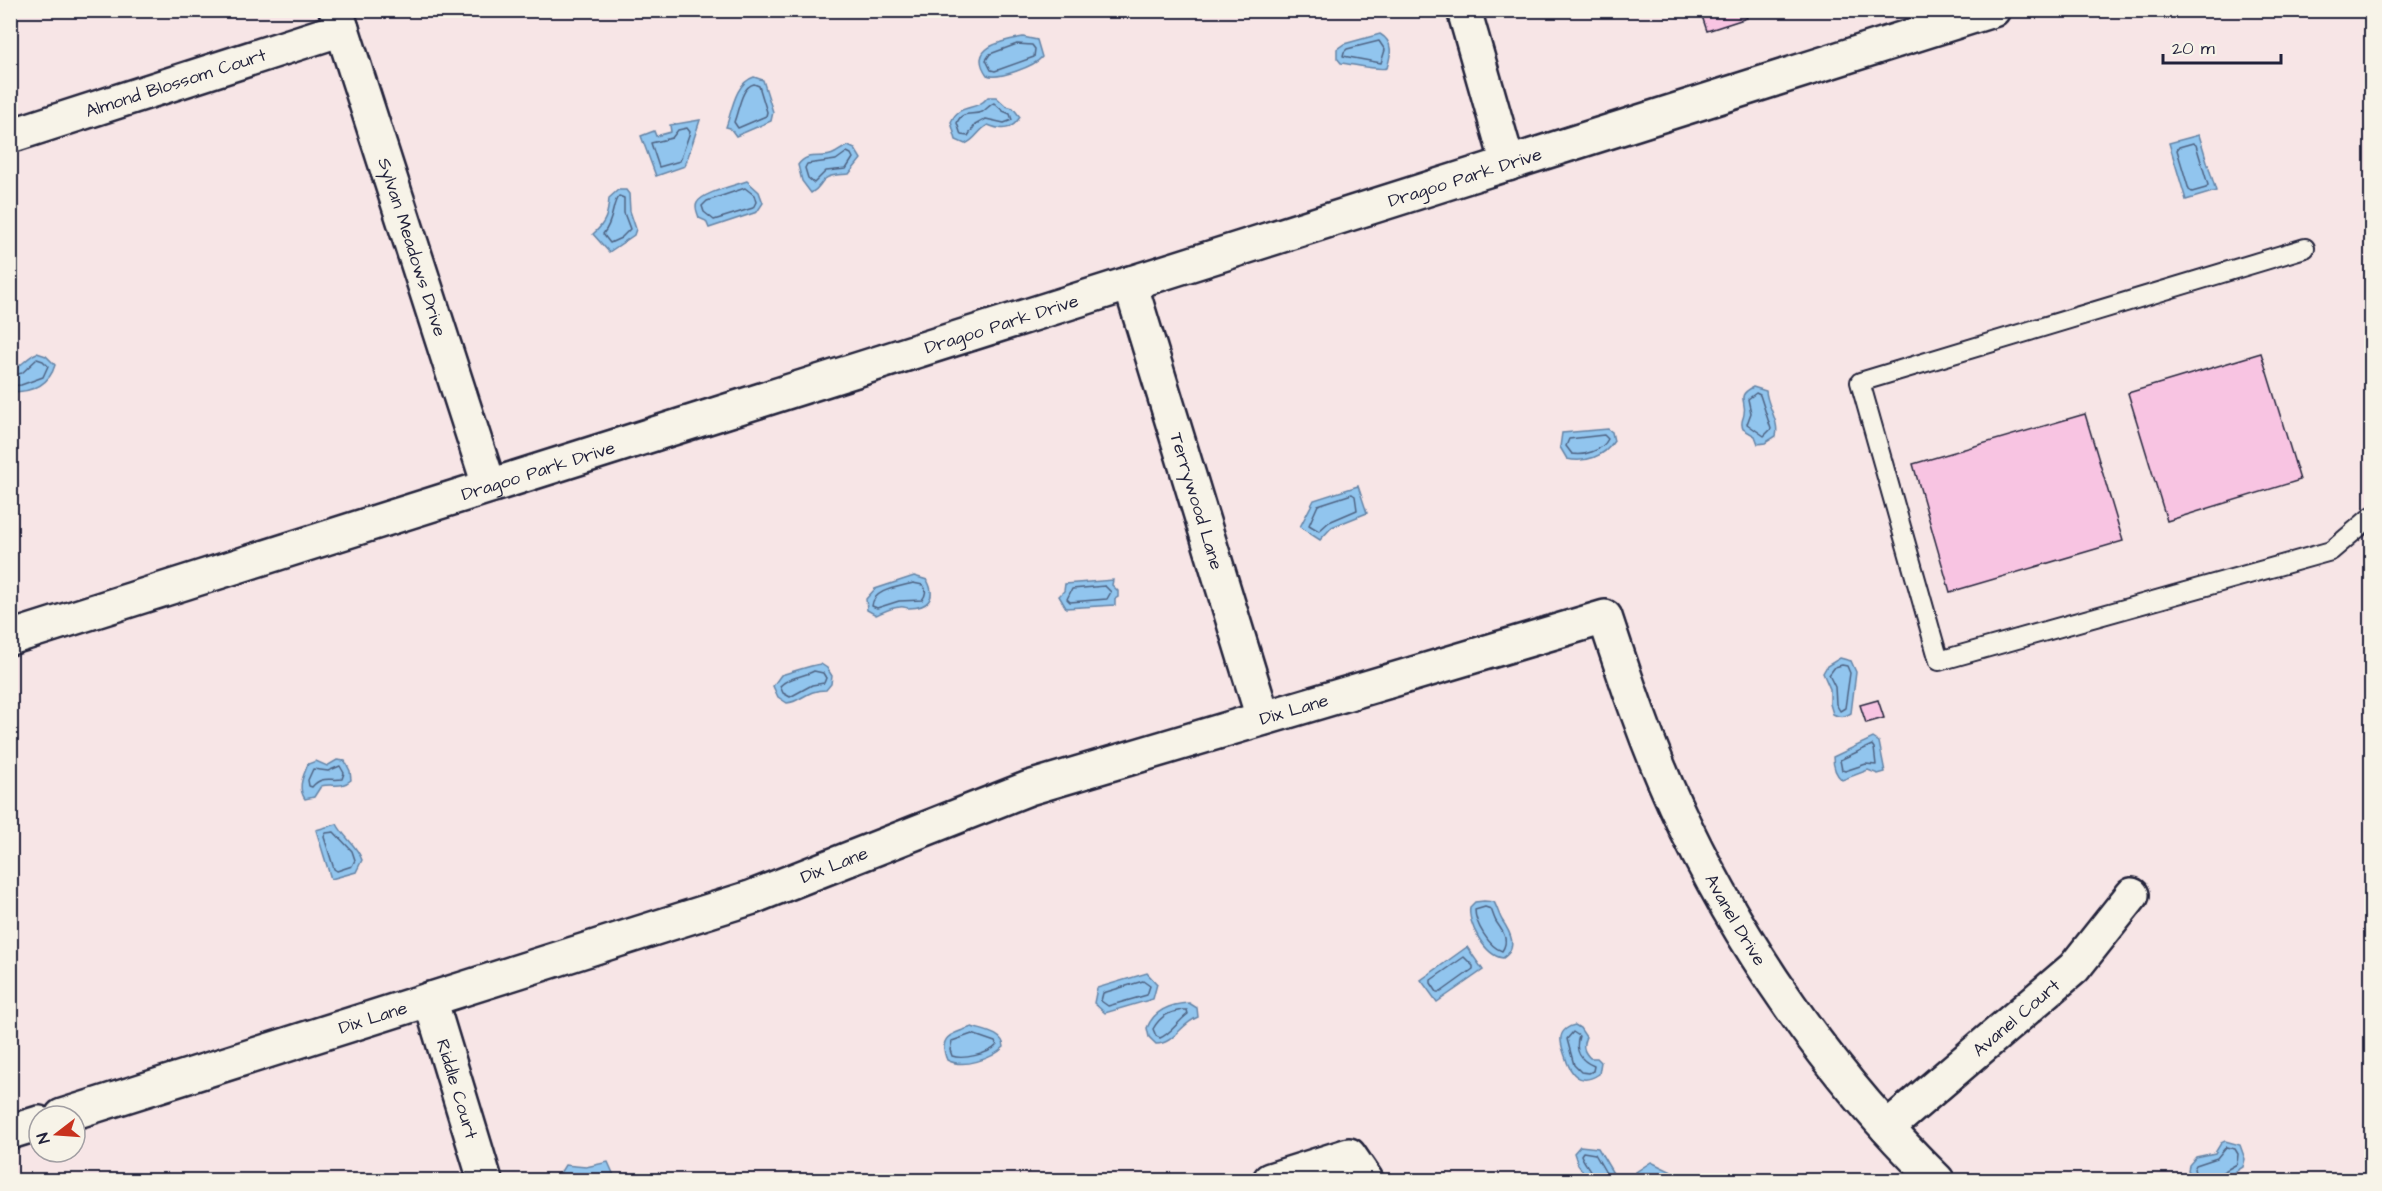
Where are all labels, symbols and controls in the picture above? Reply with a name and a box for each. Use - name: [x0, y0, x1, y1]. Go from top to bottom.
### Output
- scale bar: [2163, 27, 2282, 65]
- text: 20 m: [2172, 36, 2215, 61]
- street label: Almond Blossom Court: [82, 42, 270, 124]
- street label: Dragoo Park Drive: [1385, 142, 1545, 214]
- street label: Sylvan Meadows Drive: [371, 155, 452, 340]
- street label: Dragoo Park Drive: [922, 288, 1082, 361]
- street label: Terrywood Lane: [1163, 429, 1229, 573]
- street label: Dragoo Park Drive: [458, 435, 619, 507]
- street label: Dix Lane: [1257, 688, 1332, 732]
- street label: Dix Lane: [797, 841, 872, 890]
- street label: Avanel Drive: [1698, 870, 1772, 971]
- street label: Avanel Court: [1967, 973, 2066, 1062]
- street label: Dix Lane: [336, 995, 411, 1041]
- street label: Riddle Court: [430, 1036, 484, 1143]
- north arrow: [27, 1104, 87, 1164]
- text: N: [32, 1130, 56, 1146]

